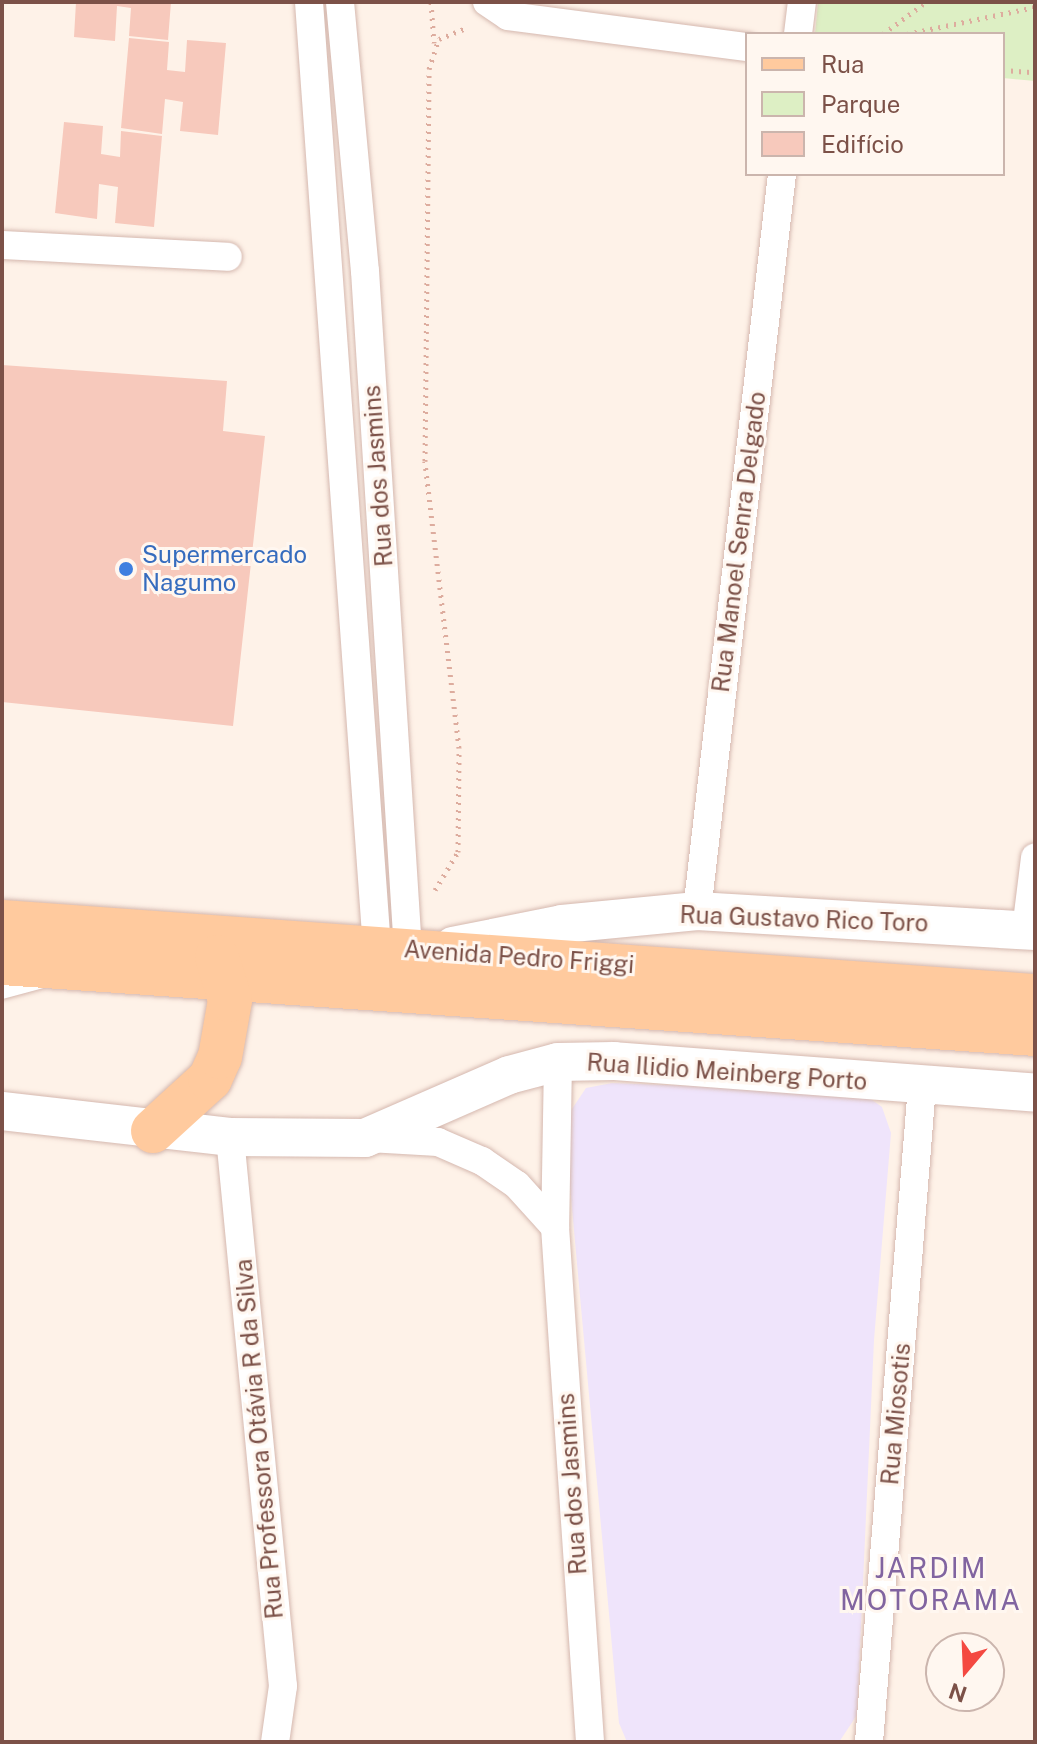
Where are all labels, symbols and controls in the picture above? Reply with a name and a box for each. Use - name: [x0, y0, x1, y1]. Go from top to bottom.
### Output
- legend: [745, 32, 1005, 176]
- text: Rua: [821, 50, 864, 78]
- text: Parque: [821, 90, 900, 118]
- text: Edifício: [821, 130, 904, 158]
- street label: Rua dos Jasmins: [357, 384, 399, 568]
- street label: Rua Manoel Senra Delgado: [706, 390, 772, 694]
- place label: Supermercado Nagumo: [142, 541, 307, 597]
- marker: Supermercado Nagumo: [117, 560, 135, 578]
- street label: Rua Gustavo Rico Toro: [679, 900, 929, 938]
- street label: Avenida Pedro Friggi: [403, 935, 635, 979]
- street label: Rua Ilidio Meinberg Porto: [586, 1048, 868, 1096]
- street label: Rua Professora Otávia R da Silva: [229, 1258, 289, 1620]
- street label: Rua Miosotis: [875, 1342, 917, 1486]
- street label: Rua dos Jasmins: [551, 1392, 593, 1576]
- district label: JARDIM MOTORAMA: [840, 1551, 1022, 1617]
- north arrow: [925, 1632, 1005, 1712]
- text: N: [945, 1678, 970, 1708]

